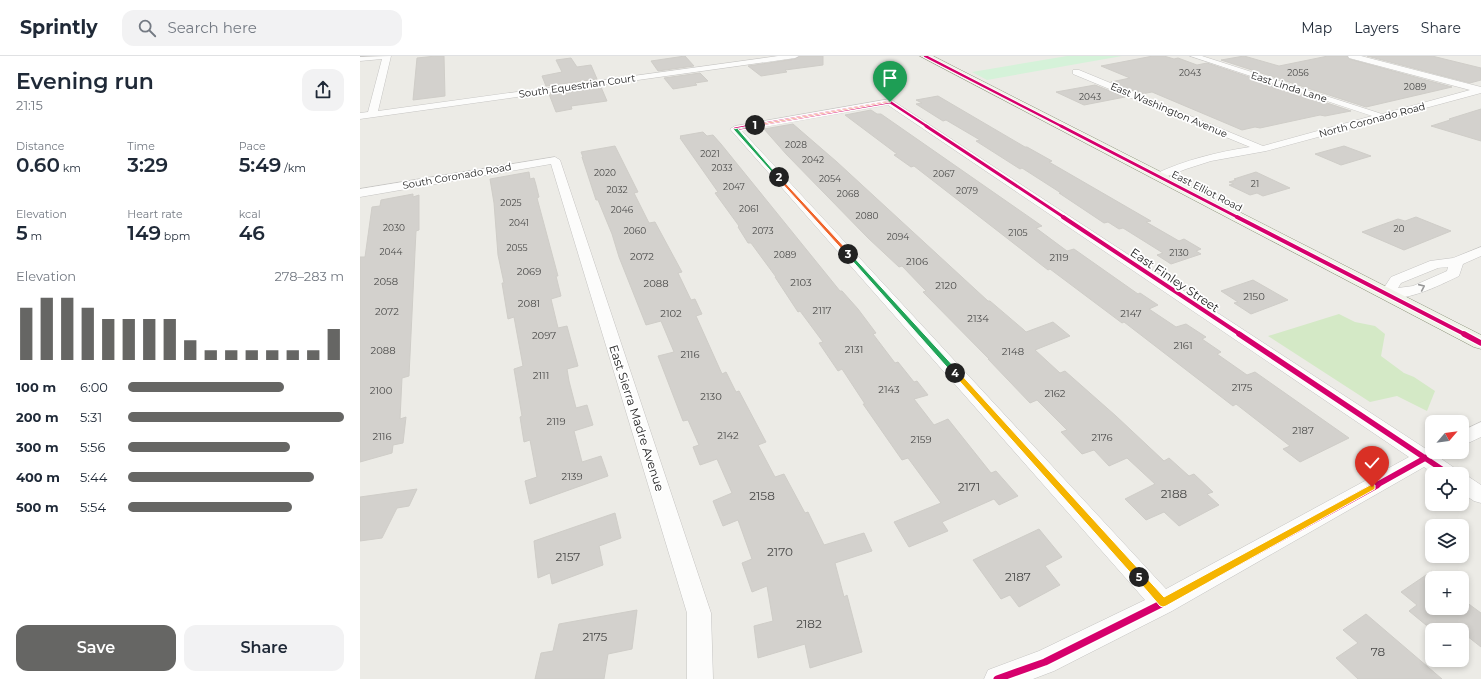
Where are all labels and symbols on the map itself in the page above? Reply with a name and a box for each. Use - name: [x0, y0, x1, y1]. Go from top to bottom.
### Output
- pin: [873, 61, 907, 102]
- house number: 2043: [1179, 67, 1201, 78]
- house number: 2056: [1287, 67, 1309, 78]
- street label: East Linda Lane: [1249, 69, 1329, 105]
- street label: South Equestrian Court: [518, 71, 636, 101]
- street label: East Washington Avenue: [1109, 79, 1229, 141]
- house number: 2089: [1404, 81, 1427, 92]
- house number: 2043: [1079, 91, 1101, 102]
- street label: North Coronado Road: [1317, 100, 1427, 140]
- pin: 1: [745, 115, 765, 135]
- house number: 2028: [785, 139, 807, 150]
- house number: 2021: [700, 148, 720, 159]
- house number: 2042: [802, 154, 824, 165]
- street label: South Coronado Road: [402, 160, 512, 192]
- house number: 2033: [711, 162, 733, 173]
- house number: 2020: [594, 167, 616, 178]
- pin: 2: [769, 167, 789, 187]
- house number: 2067: [933, 168, 955, 179]
- street label: East Elliot Road: [1169, 168, 1245, 214]
- house number: 2054: [819, 173, 841, 184]
- house number: 21: [1251, 178, 1259, 189]
- house number: 2047: [723, 181, 745, 192]
- house number: 2032: [606, 184, 628, 195]
- house number: 2079: [956, 185, 978, 196]
- house number: 2068: [837, 188, 859, 199]
- house number: 2025: [500, 197, 522, 208]
- house number: 2061: [739, 203, 759, 214]
- house number: 2046: [611, 204, 634, 215]
- house number: 2080: [856, 210, 878, 221]
- house number: 2041: [509, 217, 529, 228]
- house number: 2030: [383, 222, 405, 233]
- house number: 20: [1393, 223, 1405, 234]
- house number: 2060: [624, 225, 646, 236]
- house number: 2073: [752, 225, 774, 236]
- house number: 2105: [1008, 227, 1028, 238]
- house number: 2094: [887, 231, 909, 242]
- house number: 2055: [506, 242, 528, 253]
- pin: 3: [838, 244, 858, 264]
- street label: East Finley Street: [1128, 245, 1222, 315]
- house number: 2044: [380, 246, 403, 257]
- house number: 2130: [1169, 247, 1189, 258]
- house number: 2089: [774, 249, 797, 260]
- house number: 2072: [630, 250, 654, 263]
- house number: 2119: [1050, 251, 1069, 264]
- house number: 2106: [906, 255, 928, 268]
- house number: 2069: [517, 265, 541, 278]
- house number: 2058: [374, 275, 398, 288]
- house number: 2103: [790, 276, 812, 289]
- house number: 2088: [643, 277, 669, 290]
- house number: 2120: [935, 279, 957, 292]
- one-way arrow: [1417, 284, 1425, 292]
- house number: 2150: [1243, 290, 1265, 303]
- house number: 2081: [518, 297, 540, 310]
- house number: 2117: [813, 304, 832, 317]
- house number: 2072: [375, 305, 399, 318]
- house number: 2102: [660, 307, 682, 320]
- house number: 2147: [1120, 307, 1142, 320]
- house number: 2134: [967, 312, 989, 325]
- house number: 2097: [532, 329, 556, 342]
- house number: 2161: [1174, 339, 1193, 352]
- street label: East Sierra Madre Avenue: [606, 343, 668, 493]
- house number: 2131: [845, 343, 863, 356]
- house number: 2088: [370, 344, 396, 357]
- house number: 2148: [1002, 345, 1024, 358]
- house number: 2116: [681, 348, 700, 361]
- pin: 4: [945, 363, 965, 383]
- house number: 2111: [533, 369, 549, 382]
- house number: 2175: [1232, 381, 1253, 394]
- house number: 2143: [878, 383, 900, 396]
- house number: 2100: [370, 384, 393, 397]
- house number: 2162: [1044, 387, 1066, 400]
- house number: 2130: [700, 390, 722, 403]
- house number: 2119: [547, 415, 566, 428]
- north arrow: [1425, 415, 1469, 459]
- house number: 2187: [1292, 424, 1314, 437]
- house number: 2142: [717, 429, 739, 442]
- house number: 2116: [373, 430, 392, 443]
- house number: 2176: [1091, 431, 1113, 444]
- house number: 2159: [910, 433, 932, 446]
- pin: [1355, 446, 1389, 487]
- house number: 2139: [561, 470, 583, 483]
- house number: 2171: [958, 479, 980, 494]
- house number: 2188: [1161, 486, 1188, 501]
- house number: 2158: [749, 488, 775, 503]
- house number: 2170: [767, 544, 793, 559]
- house number: 2157: [556, 549, 580, 564]
- pin: 5: [1129, 567, 1149, 587]
- house number: 2187: [1005, 569, 1031, 584]
- house number: 2182: [796, 616, 822, 631]
- house number: 2175: [583, 629, 608, 644]
- house number: 78: [1371, 644, 1386, 659]

